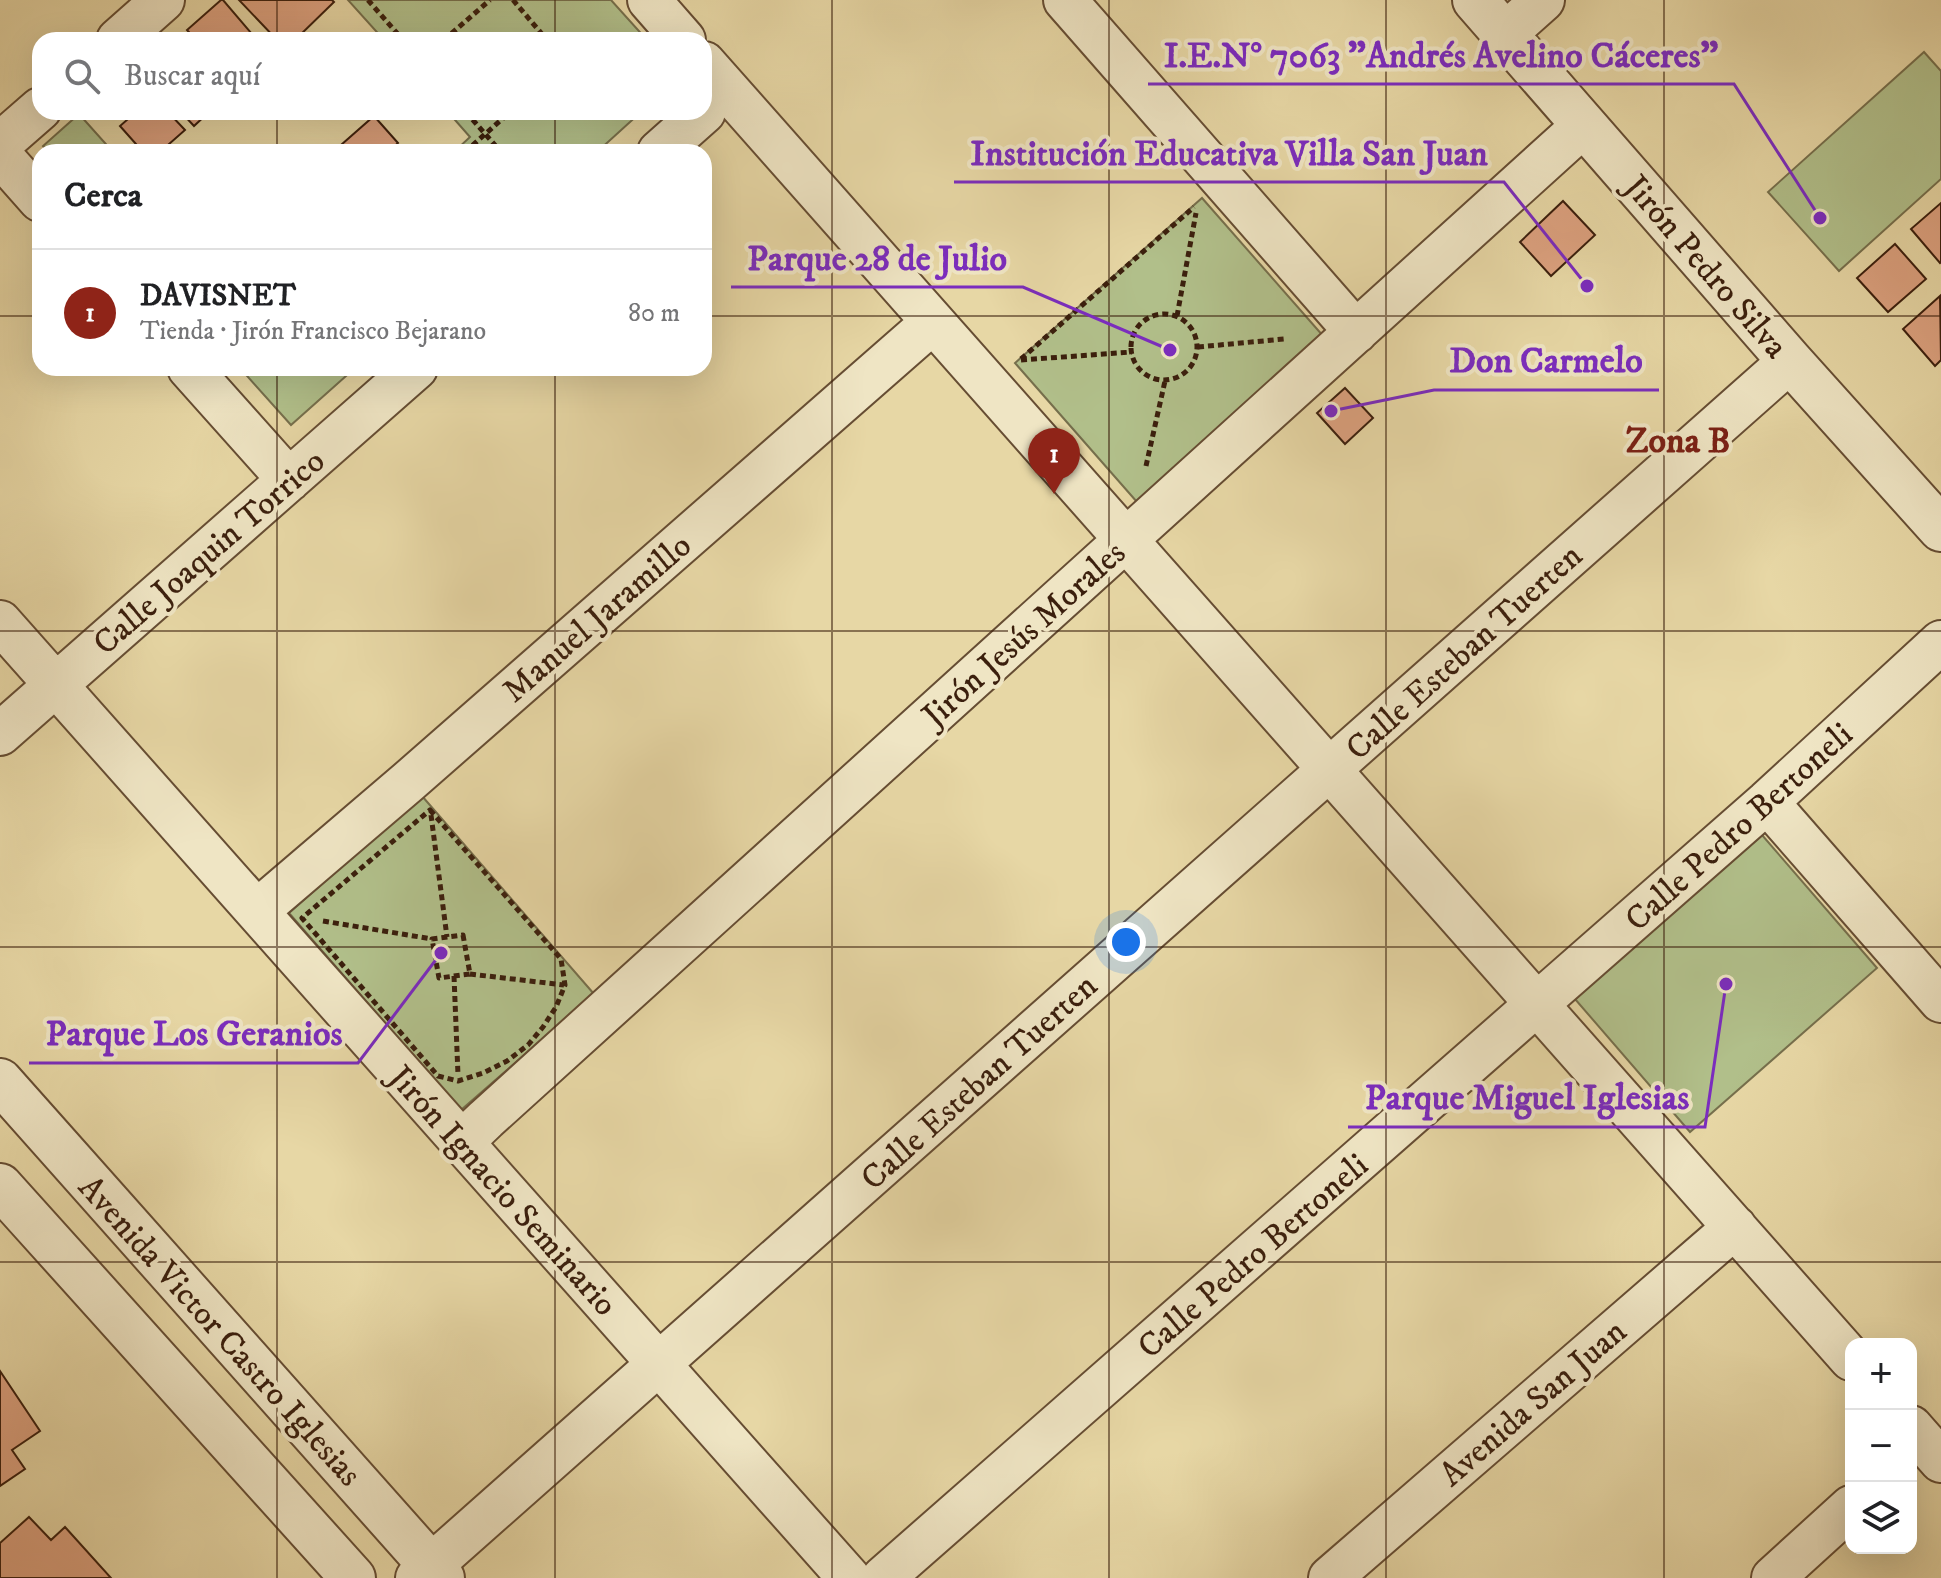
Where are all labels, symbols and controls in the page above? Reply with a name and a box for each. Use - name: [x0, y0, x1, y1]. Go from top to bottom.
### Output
- callout: I.E.N° 7063 "Andrés Avelino Cáceres": [1148, 24, 1734, 84]
- search box: [32, 32, 712, 120]
- text: I.E.N° 7063 "Andrés Avelino Cáceres": [1164, 34, 1718, 79]
- icon: search: [60, 54, 104, 98]
- text: Buscar aquí: [124, 58, 261, 95]
- callout: Institución Educativa Villa San Juan: [954, 122, 1504, 182]
- text: Institución Educativa Villa San Juan: [970, 132, 1488, 177]
- street label: Jirón Pedro Silva: [1613, 165, 1797, 368]
- text: Cerca: [64, 175, 142, 217]
- callout: Parque 28 de Julio: [731, 227, 1023, 287]
- text: Parque 28 de Julio: [747, 237, 1007, 282]
- text: DAVISNET: [140, 278, 296, 315]
- text: 1: [85, 297, 95, 330]
- text: 80 m: [628, 297, 680, 330]
- text: Tienda · Jirón Francisco Bejarano: [140, 315, 486, 348]
- callout: Don Carmelo: [1434, 330, 1659, 390]
- text: Don Carmelo: [1449, 339, 1643, 384]
- district label: Zona B: [1625, 419, 1731, 464]
- pin: 1: [1028, 428, 1080, 494]
- street label: Calle Joaquin Torrico: [85, 440, 334, 665]
- street label: Manuel Jaramillo: [494, 525, 700, 712]
- street label: Jirón Jesús Morales: [912, 532, 1135, 739]
- street label: Calle Esteban Tuerten: [1337, 535, 1591, 770]
- street label: Calle Pedro Bertoneli: [1617, 714, 1862, 941]
- your location: [1106, 922, 1146, 962]
- street label: Calle Esteban Tuerten: [852, 965, 1106, 1200]
- callout: Parque Los Geranios: [29, 1003, 358, 1063]
- text: Parque Los Geranios: [46, 1012, 342, 1057]
- street label: Jirón Ignacio Seminario: [377, 1055, 626, 1325]
- callout: Parque Miguel Iglesias: [1348, 1067, 1705, 1127]
- text: Parque Miguel Iglesias: [1365, 1076, 1689, 1121]
- street label: Calle Pedro Bertoneli: [1129, 1145, 1377, 1368]
- street label: Avenida Victor Castro Iglesias: [69, 1167, 370, 1495]
- street label: Avenida San Juan: [1431, 1311, 1636, 1496]
- map controls: [1845, 1338, 1917, 1554]
- button: +: [1845, 1338, 1917, 1410]
- button: −: [1845, 1410, 1917, 1482]
- button: layers: [1845, 1482, 1917, 1554]

